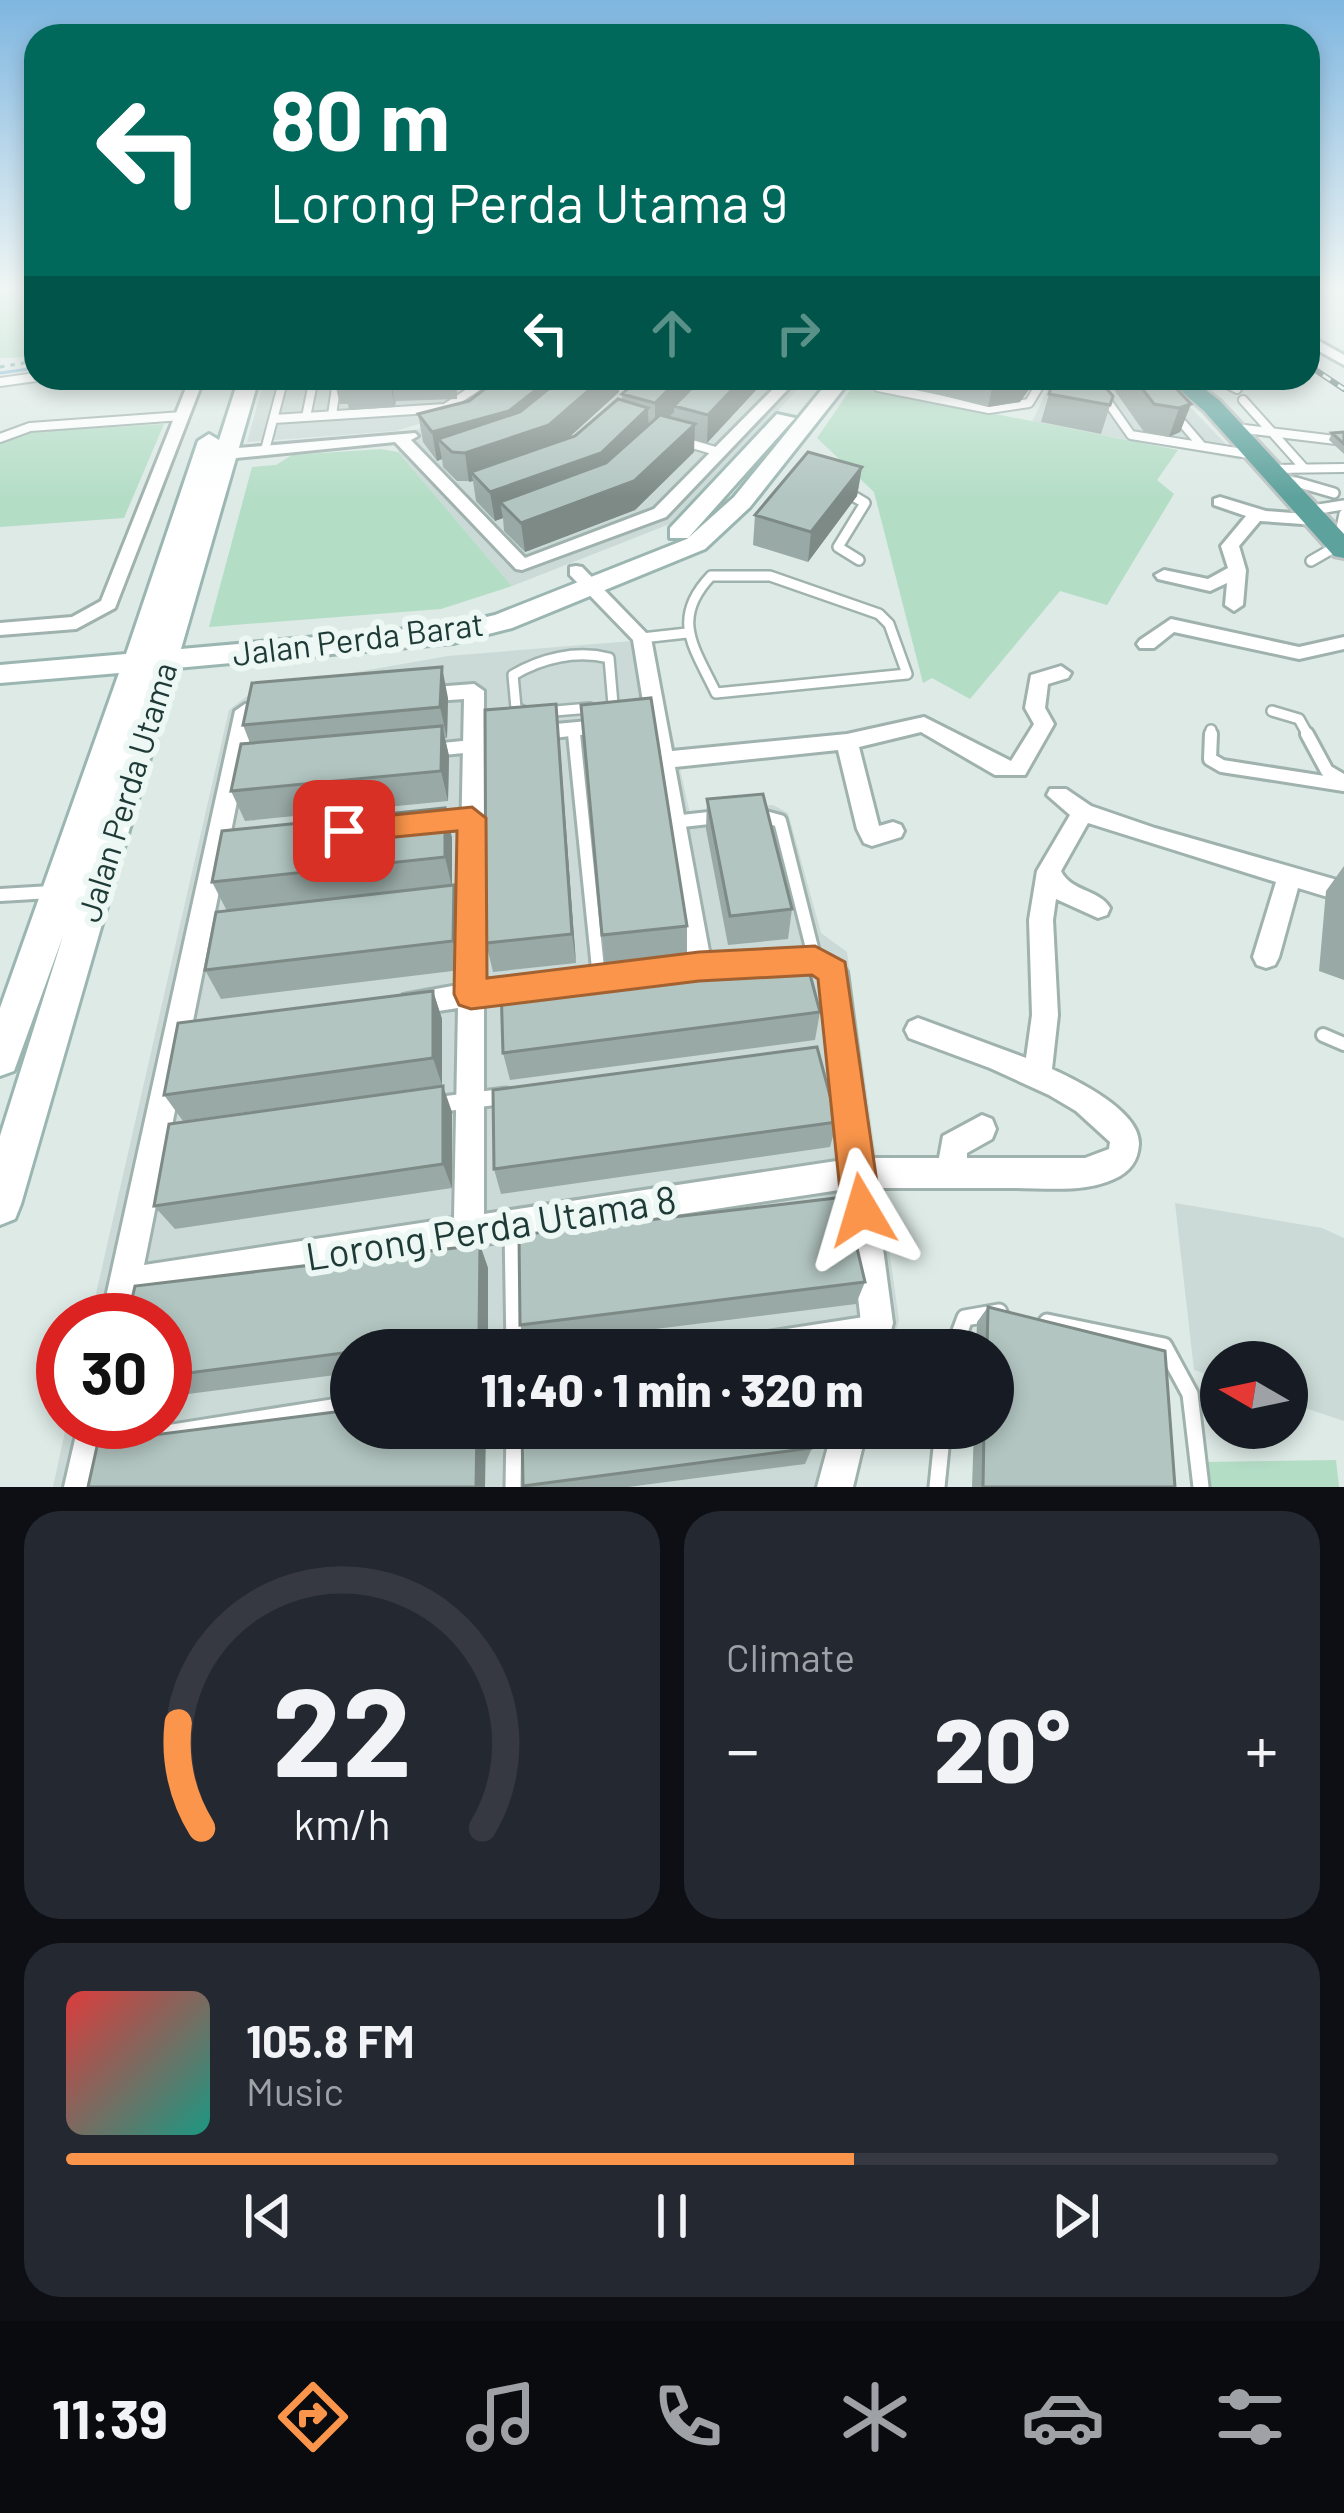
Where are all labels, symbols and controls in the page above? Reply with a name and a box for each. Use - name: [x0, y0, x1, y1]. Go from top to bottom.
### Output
- text: 80 m: [270, 67, 450, 168]
- icon: left: [72, 72, 228, 228]
- text: Lorong Perda Utama 9: [270, 169, 788, 234]
- icon: left: [513, 300, 579, 366]
- icon: ahead: [639, 300, 705, 366]
- icon: right: [765, 300, 831, 366]
- street label: Jalan Perda Barat: [230, 603, 486, 673]
- street label: Jalan Perda Utama: [68, 657, 184, 926]
- pin: [293, 780, 395, 882]
- icon: arrive: [311, 798, 377, 864]
- position arrow: [799, 1147, 925, 1273]
- street label: Lorong Perda Utama 8: [302, 1174, 679, 1279]
- speed limit sign: 30: [36, 1293, 192, 1449]
- north arrow: [1200, 1341, 1308, 1449]
- map controls: [1200, 1341, 1308, 1449]
- text: 11:40 · 1 min · 320 m: [481, 1362, 863, 1416]
- text: Climate: [726, 1633, 855, 1680]
- text: 22: [272, 1652, 412, 1802]
- text: 20°: [934, 1693, 1070, 1801]
- text: −: [726, 1708, 759, 1787]
- text: +: [1245, 1708, 1278, 1787]
- text: km/h: [293, 1797, 391, 1849]
- text: 105.8 FM: [246, 2013, 415, 2067]
- text: Music: [246, 2067, 344, 2114]
- icon: previous: [235, 2183, 301, 2249]
- icon: pause: [639, 2183, 705, 2249]
- icon: next: [1043, 2183, 1109, 2249]
- icon: directions: [271, 2375, 355, 2459]
- icon: music: [459, 2375, 543, 2459]
- icon: phone: [646, 2375, 730, 2459]
- icon: climate: [833, 2375, 917, 2459]
- icon: car: [1021, 2375, 1105, 2459]
- icon: filters: [1208, 2375, 1292, 2459]
- text: 11:39: [52, 2385, 168, 2450]

